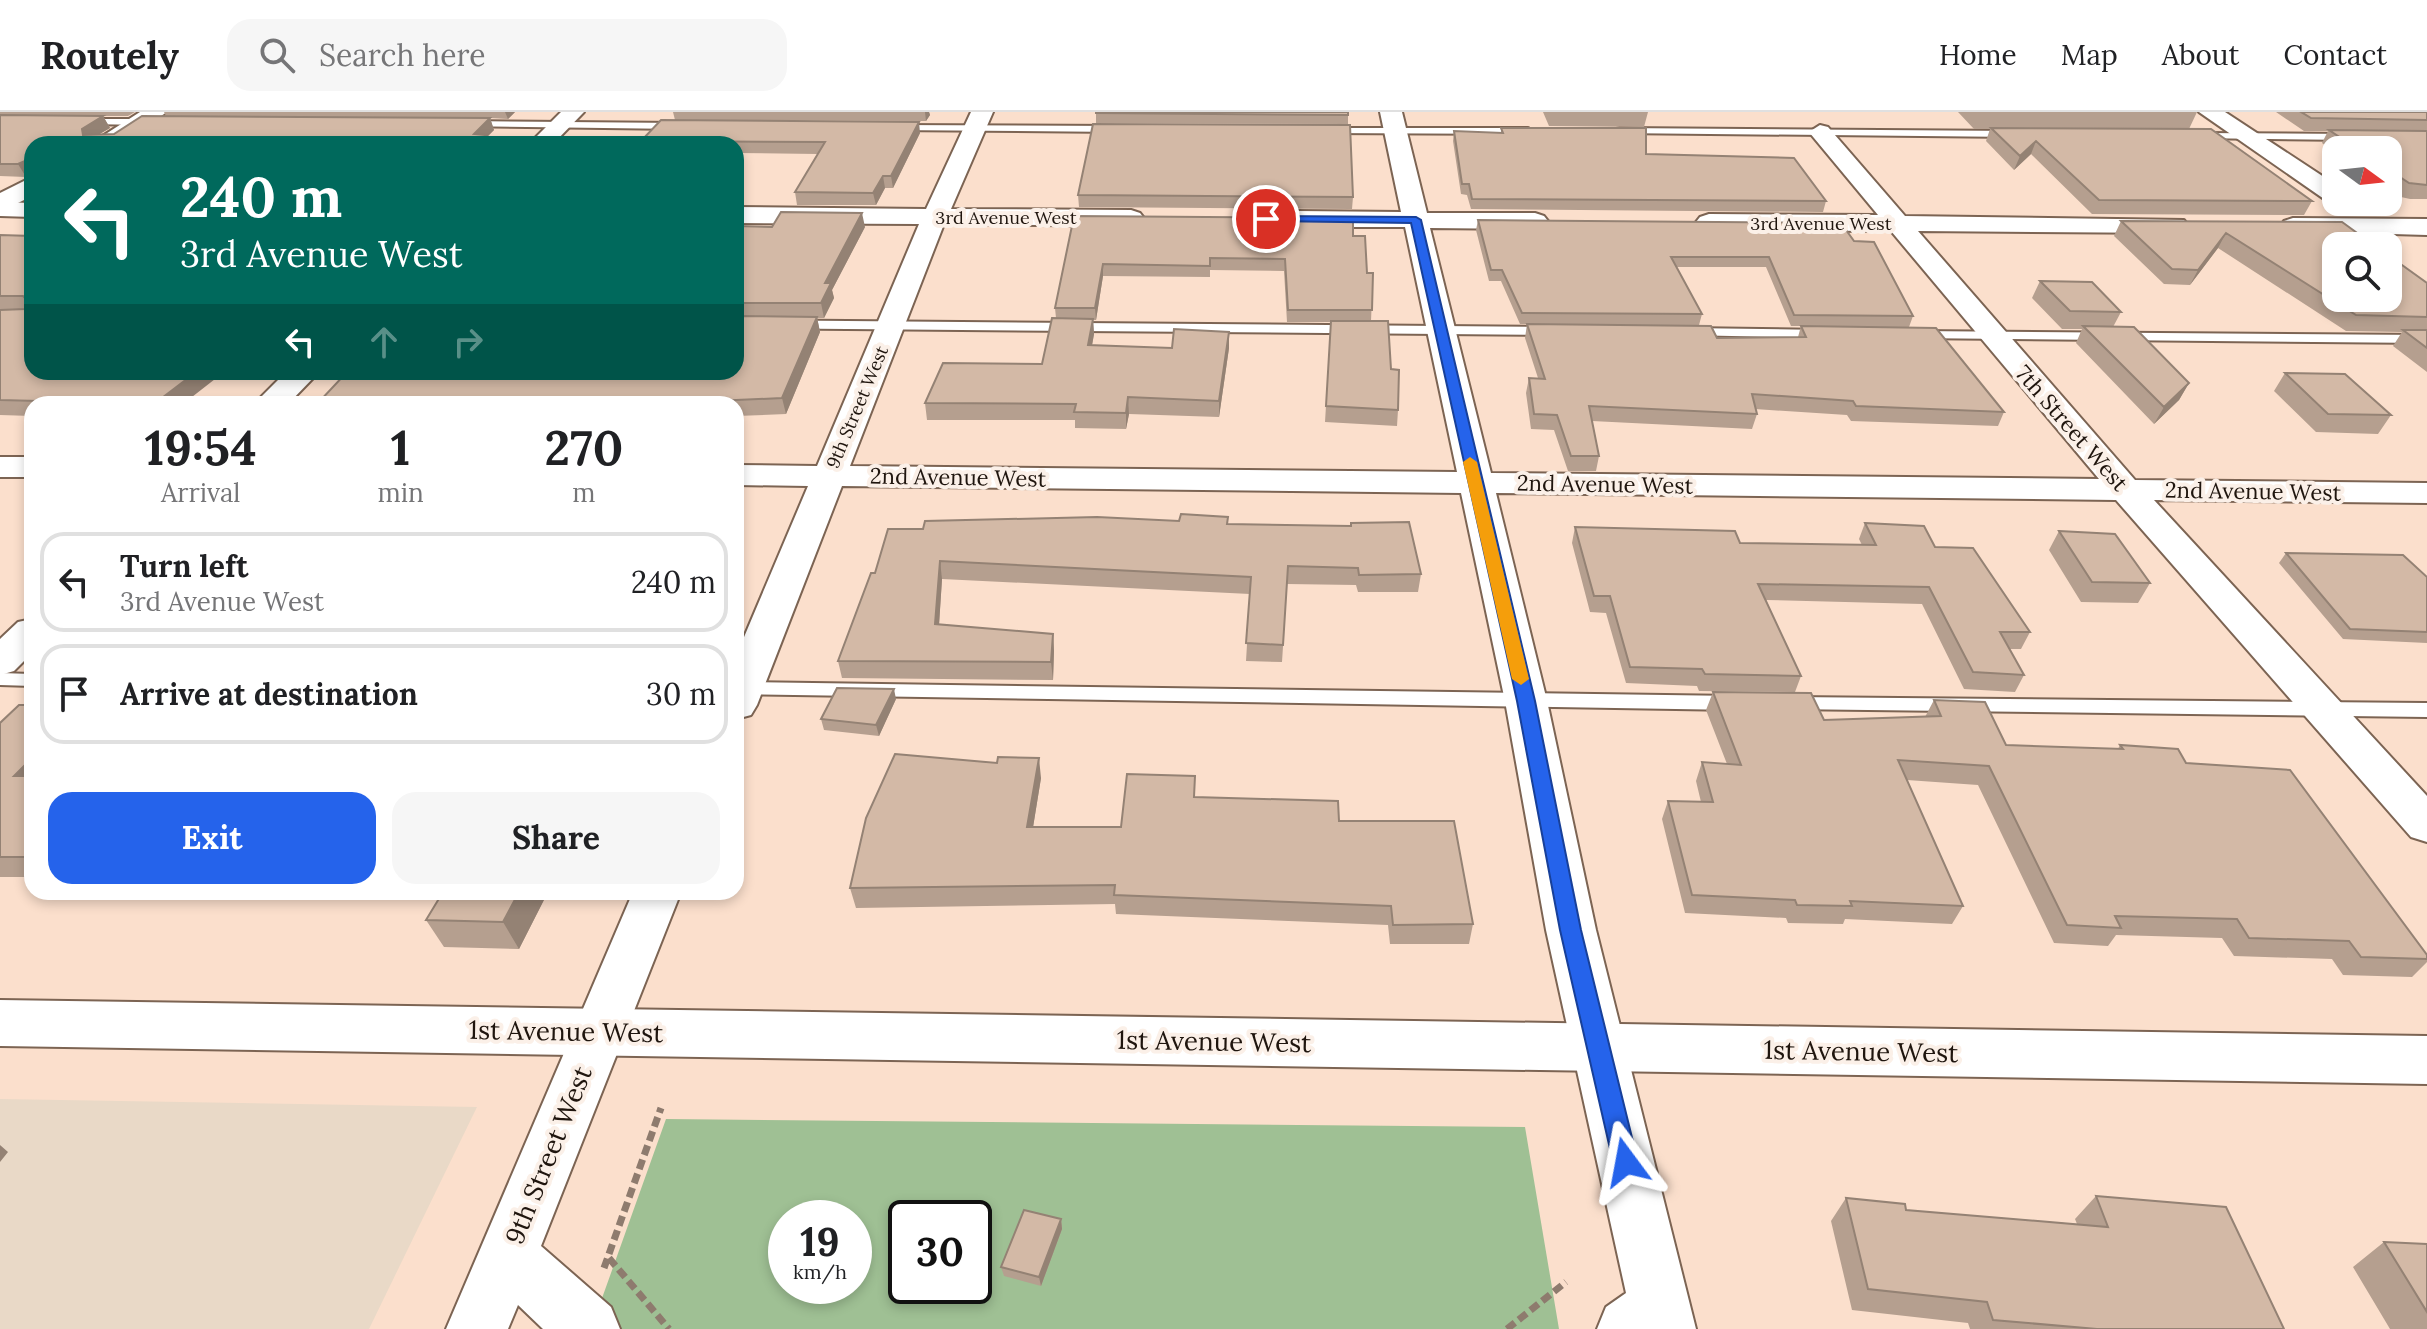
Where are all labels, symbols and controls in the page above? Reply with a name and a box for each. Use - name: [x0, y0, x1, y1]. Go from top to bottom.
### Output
- search box: [227, 19, 787, 91]
- text: Routely: [40, 31, 179, 79]
- icon: search: [255, 33, 299, 77]
- text: Search here: [319, 36, 486, 74]
- text: Home: [1939, 37, 2017, 73]
- text: Map: [2061, 37, 2118, 73]
- text: About: [2162, 37, 2239, 73]
- text: Contact: [2283, 37, 2387, 73]
- north arrow: [2322, 136, 2402, 216]
- map controls: [2322, 136, 2402, 312]
- text: 240 m: [180, 161, 342, 232]
- icon: left: [48, 168, 152, 272]
- pin: [1232, 185, 1300, 253]
- icon: arrive: [1244, 197, 1288, 241]
- street label: 3rd Avenue West: [935, 206, 1077, 229]
- street label: 3rd Avenue West: [1750, 212, 1892, 235]
- text: 3rd Avenue West: [180, 231, 463, 277]
- button: search: [2322, 232, 2402, 312]
- icon: left: [278, 320, 322, 364]
- icon: ahead: [362, 320, 406, 364]
- icon: right: [446, 320, 490, 364]
- street label: 9th Street West: [821, 342, 893, 472]
- street label: 7th Street West: [2010, 359, 2135, 497]
- text: 19:54: [145, 417, 257, 478]
- text: 1: [391, 417, 410, 478]
- text: 270: [545, 417, 623, 478]
- street label: 2nd Avenue West: [870, 461, 1047, 493]
- street label: 2nd Avenue West: [1517, 468, 1694, 500]
- street label: 2nd Avenue West: [2165, 475, 2342, 507]
- text: Arrival: [161, 476, 240, 509]
- text: min: [377, 476, 424, 509]
- text: m: [572, 476, 596, 509]
- text: Turn left: [120, 547, 248, 585]
- icon: left: [52, 560, 96, 604]
- text: 240 m: [631, 563, 716, 601]
- text: 3rd Avenue West: [120, 585, 324, 618]
- icon: arrive: [52, 672, 96, 716]
- text: Arrive at destination: [120, 675, 418, 713]
- text: 30 m: [646, 675, 716, 713]
- button: Exit: [48, 792, 376, 884]
- button: Share: [392, 792, 720, 884]
- street label: 1st Avenue West: [468, 1013, 664, 1049]
- street label: 1st Avenue West: [1116, 1023, 1312, 1059]
- street label: 1st Avenue West: [1763, 1033, 1959, 1069]
- street label: 9th Street West: [497, 1061, 599, 1249]
- position arrow: [1584, 1120, 1668, 1204]
- speed limit sign: 30: [888, 1200, 992, 1304]
- text: 19: [800, 1216, 840, 1267]
- text: km/h: [793, 1259, 847, 1284]

